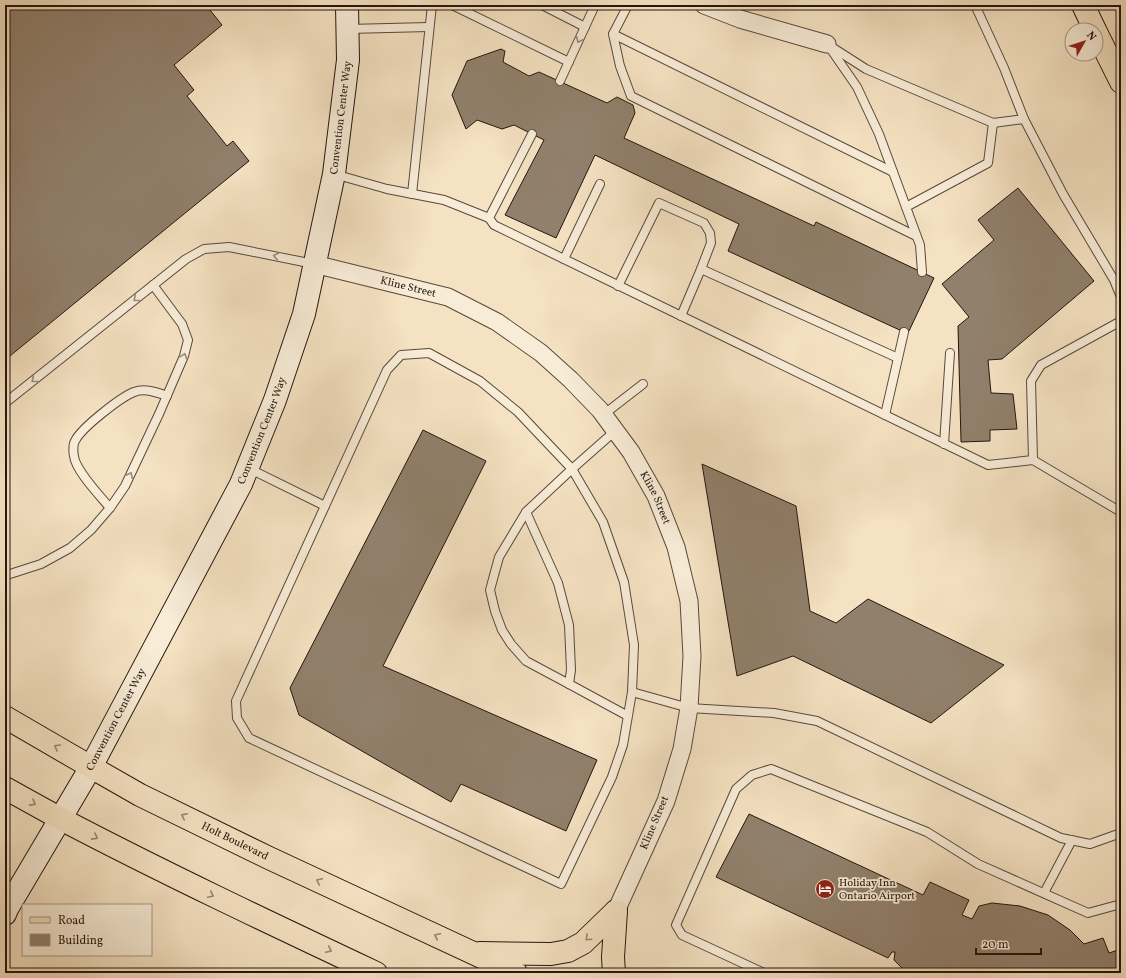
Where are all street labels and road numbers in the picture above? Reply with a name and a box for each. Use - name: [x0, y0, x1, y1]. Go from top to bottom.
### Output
- street label: Convention Center Way: [327, 60, 355, 175]
- street label: Kline Street: [379, 273, 438, 301]
- street label: Convention Center Way: [234, 375, 290, 487]
- street label: Kline Street: [636, 469, 674, 527]
- street label: Convention Center Way: [83, 666, 150, 774]
- street label: Kline Street: [637, 794, 673, 852]
- street label: Holt Boulevard: [199, 819, 271, 864]

